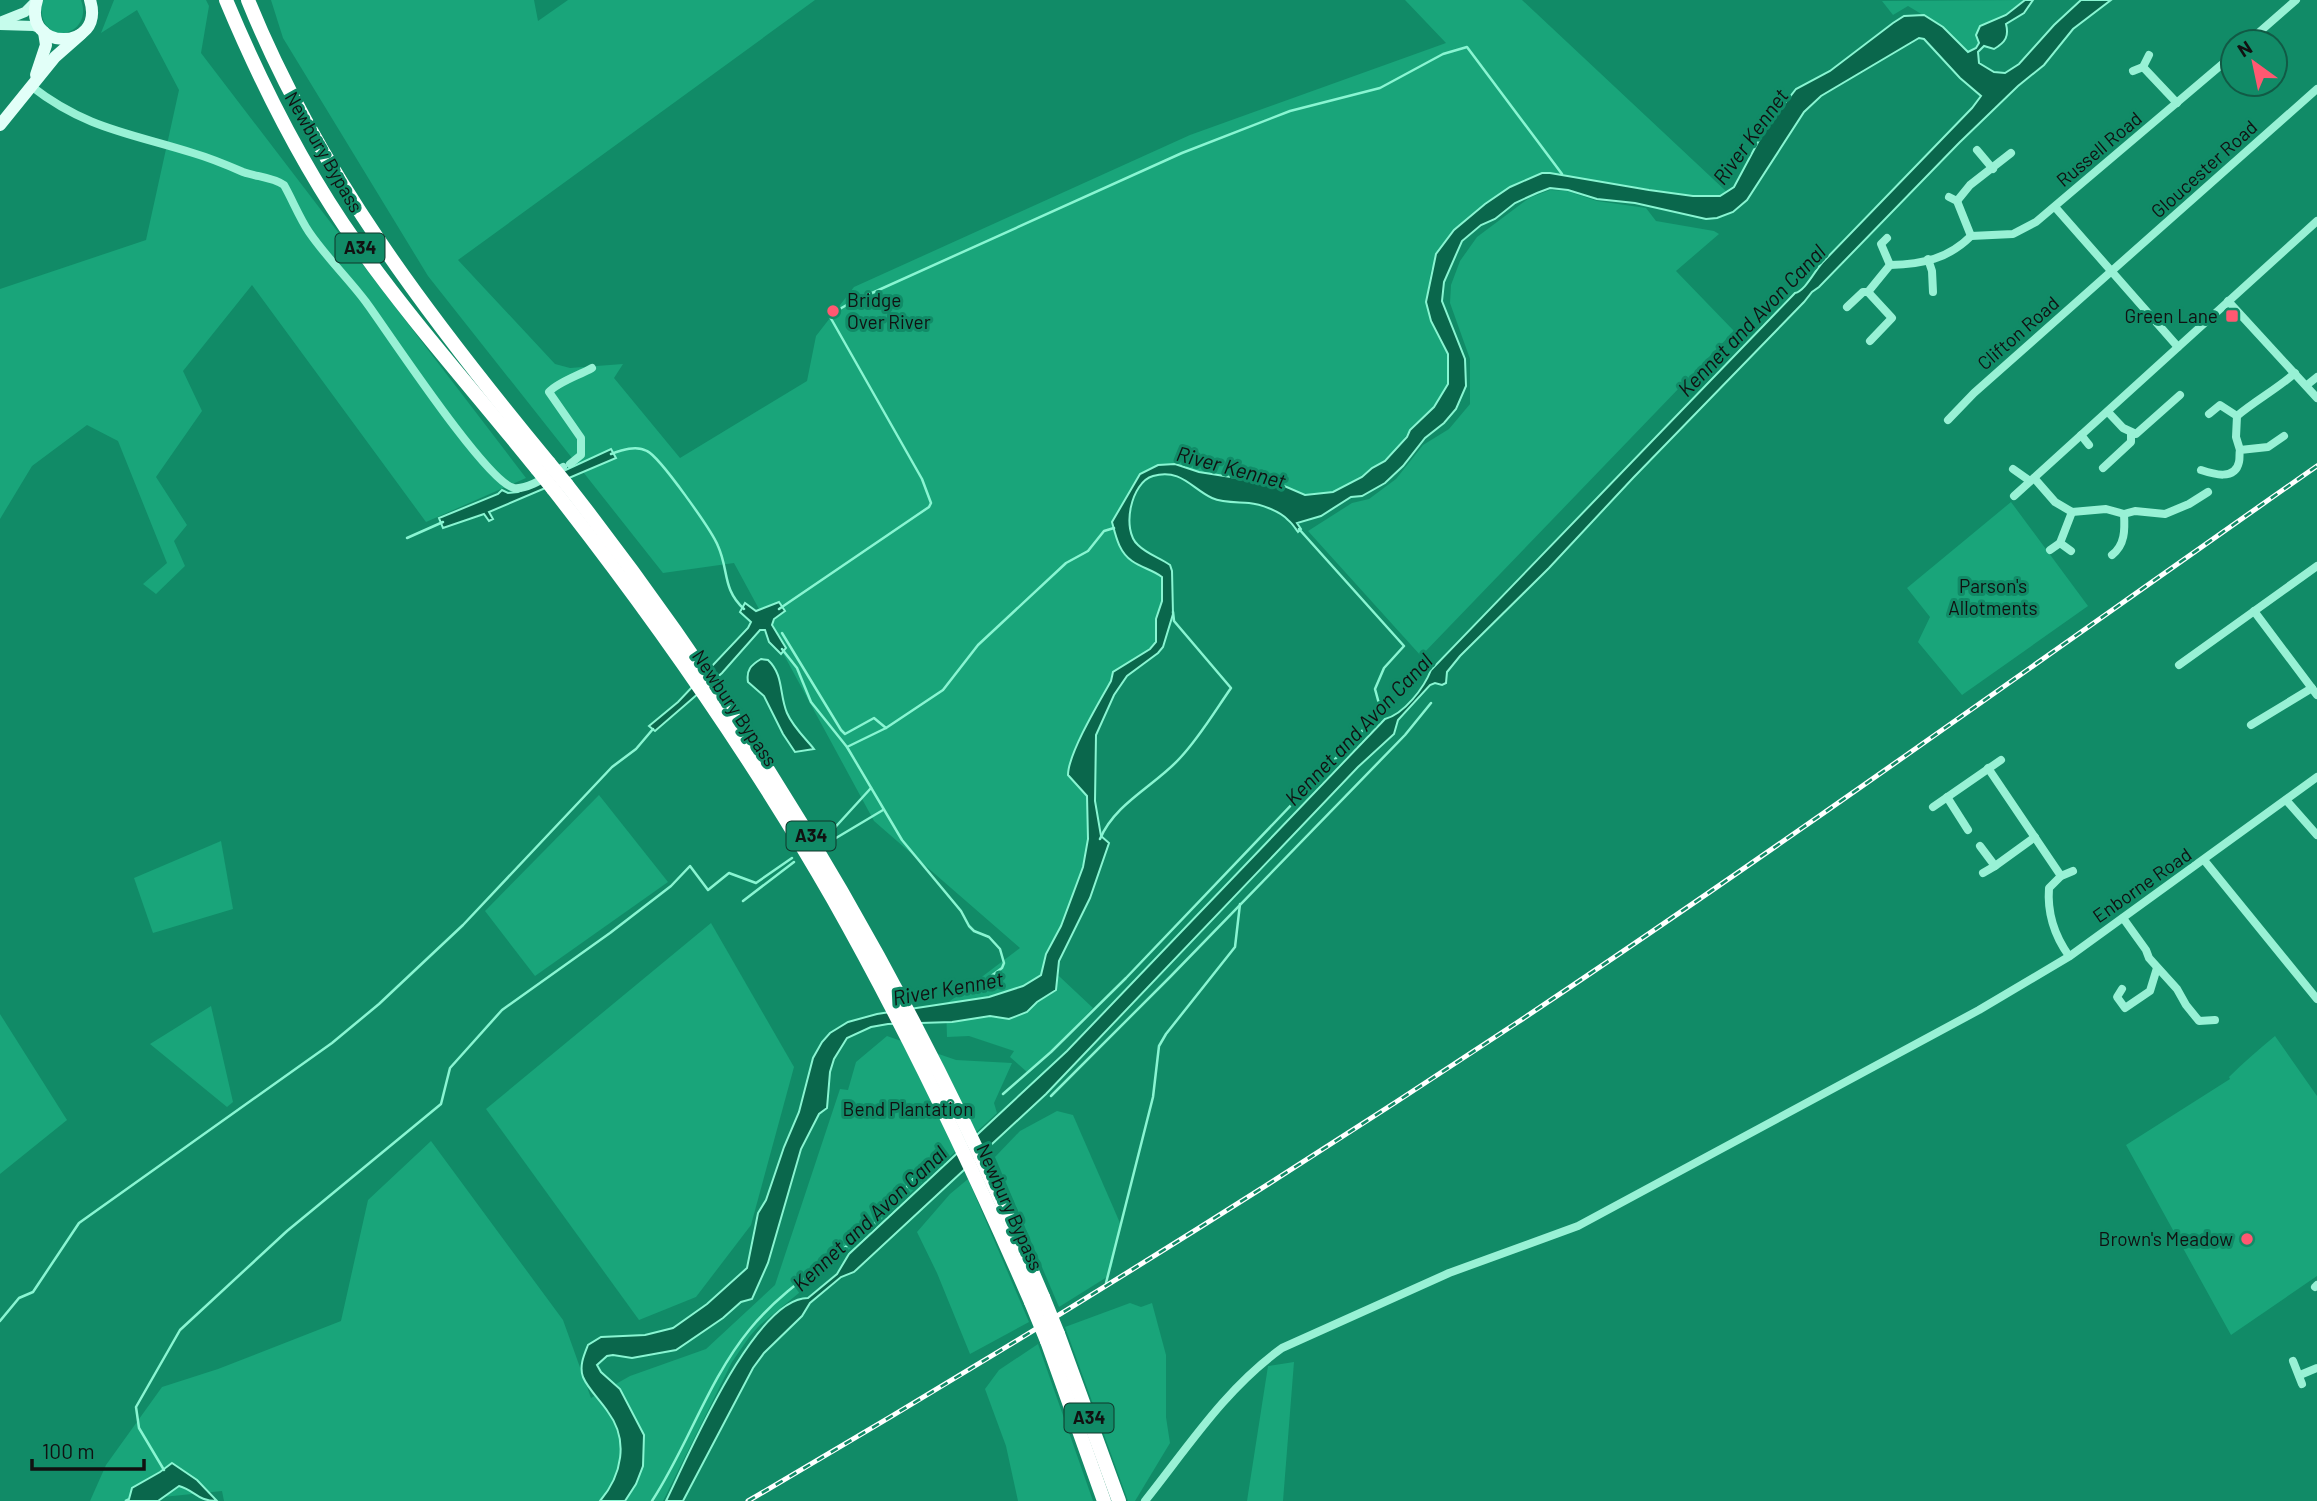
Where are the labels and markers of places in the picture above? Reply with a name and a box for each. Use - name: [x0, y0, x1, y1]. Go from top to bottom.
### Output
- place label: Bridge Over River: [847, 288, 931, 333]
- marker: Bridge Over River: [825, 303, 841, 319]
- place label: Green Lane: [2125, 304, 2218, 327]
- marker: Green Lane: [2224, 308, 2240, 324]
- place label: Brown's Meadow: [2099, 1227, 2233, 1250]
- marker: Brown's Meadow: [2239, 1231, 2255, 1247]

